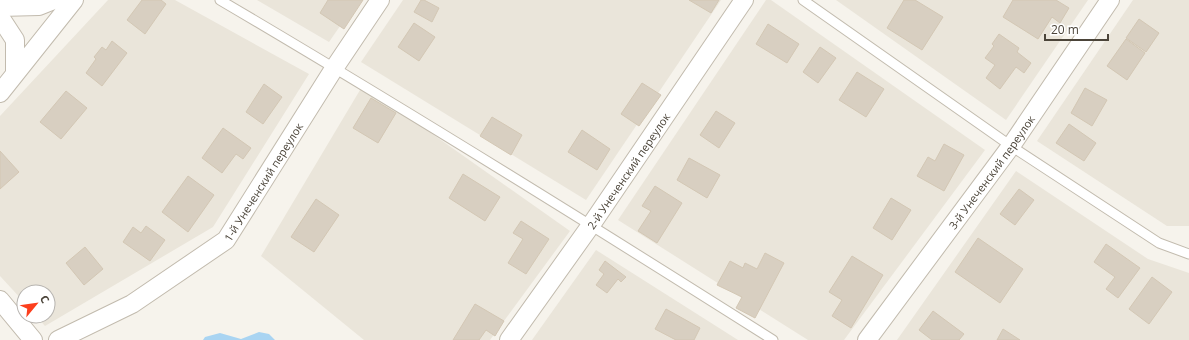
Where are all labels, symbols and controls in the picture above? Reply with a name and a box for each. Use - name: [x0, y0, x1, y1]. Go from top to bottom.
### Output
- scale bar: [1045, 16, 1108, 42]
- text: 20 m: [1051, 21, 1079, 38]
- street label: 2-й Унеченский переулок: [583, 109, 673, 232]
- street label: 3-й Унеченский переулок: [945, 112, 1038, 232]
- street label: 1-й Унеченский переулок: [220, 119, 306, 244]
- north arrow: [16, 284, 56, 324]
- text: С: [37, 292, 53, 306]

